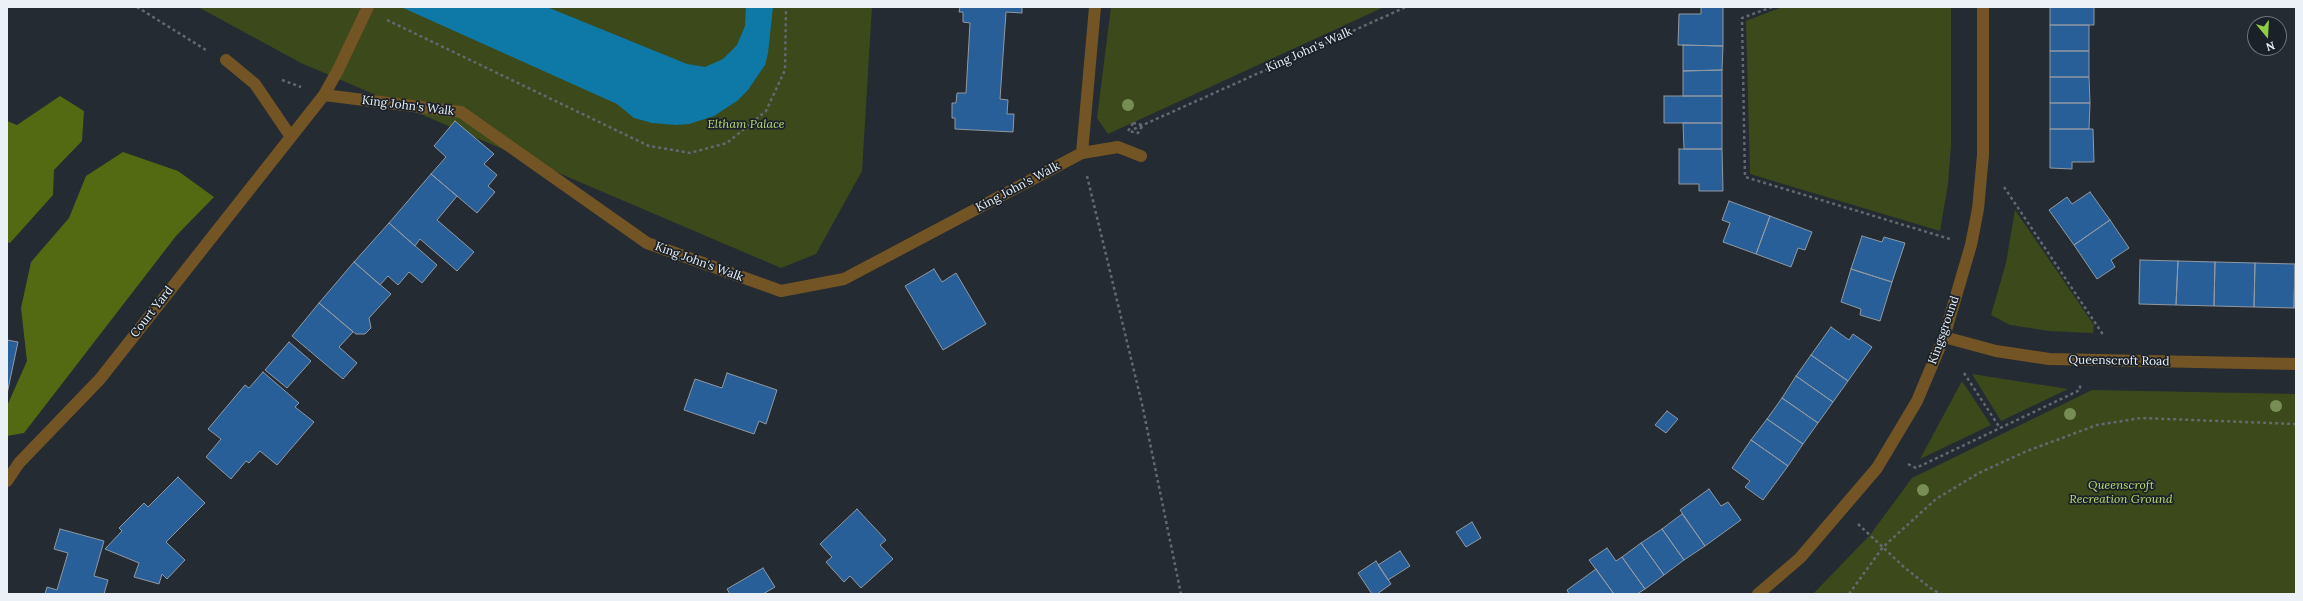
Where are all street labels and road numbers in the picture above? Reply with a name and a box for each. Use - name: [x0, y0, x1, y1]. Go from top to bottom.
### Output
- street label: King John's Walk: [1264, 25, 1354, 75]
- street label: King John's Walk: [361, 93, 455, 119]
- street label: King John's Walk: [974, 159, 1062, 215]
- street label: King John's Walk: [653, 239, 745, 285]
- street label: Court Yard: [128, 283, 176, 341]
- street label: Kingsground: [1926, 294, 1962, 366]
- street label: Queenscroft Road: [2068, 353, 2170, 369]

